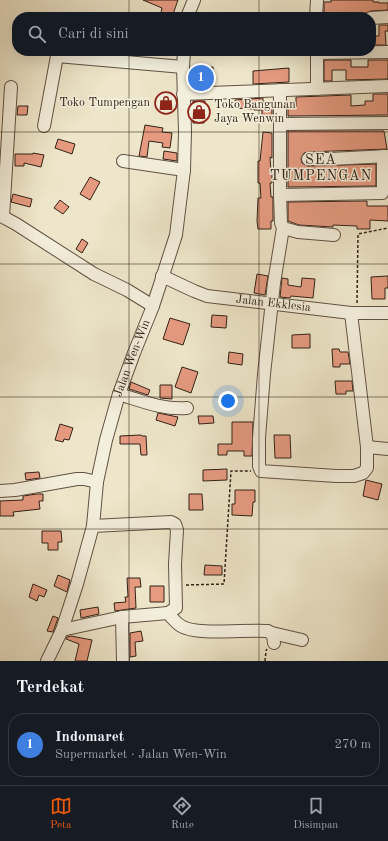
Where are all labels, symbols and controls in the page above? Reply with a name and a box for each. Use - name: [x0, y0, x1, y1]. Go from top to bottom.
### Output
- search box: [12, 12, 376, 56]
- icon: search: [26, 23, 48, 45]
- text: Cari di sini: [58, 27, 129, 42]
- pin: 1: [188, 63, 214, 93]
- shop icon: Toko Tumpengan: [153, 90, 179, 116]
- place label: Toko Tumpengan: [59, 97, 151, 109]
- shop icon: Toko Bangunan Jaya Wenwin: [186, 99, 212, 125]
- place label: Toko Bangunan Jaya Wenwin: [214, 99, 296, 125]
- district label: SEA TUMPENGAN: [270, 153, 372, 183]
- street label: Jalan Ekklesia: [235, 293, 311, 314]
- street label: Jalan Wen-Win: [112, 318, 153, 399]
- your location: [218, 391, 238, 411]
- text: Terdekat: [16, 679, 84, 696]
- text: Indomaret: [55, 730, 124, 745]
- text: 1: [26, 738, 34, 751]
- text: 270 m: [334, 738, 371, 751]
- text: Supermarket · Jalan Wen-Win: [55, 748, 227, 761]
- tab: Peta: [50, 795, 72, 833]
- tab: Rute: [171, 795, 194, 833]
- tab: Disimpan: [293, 795, 338, 833]

